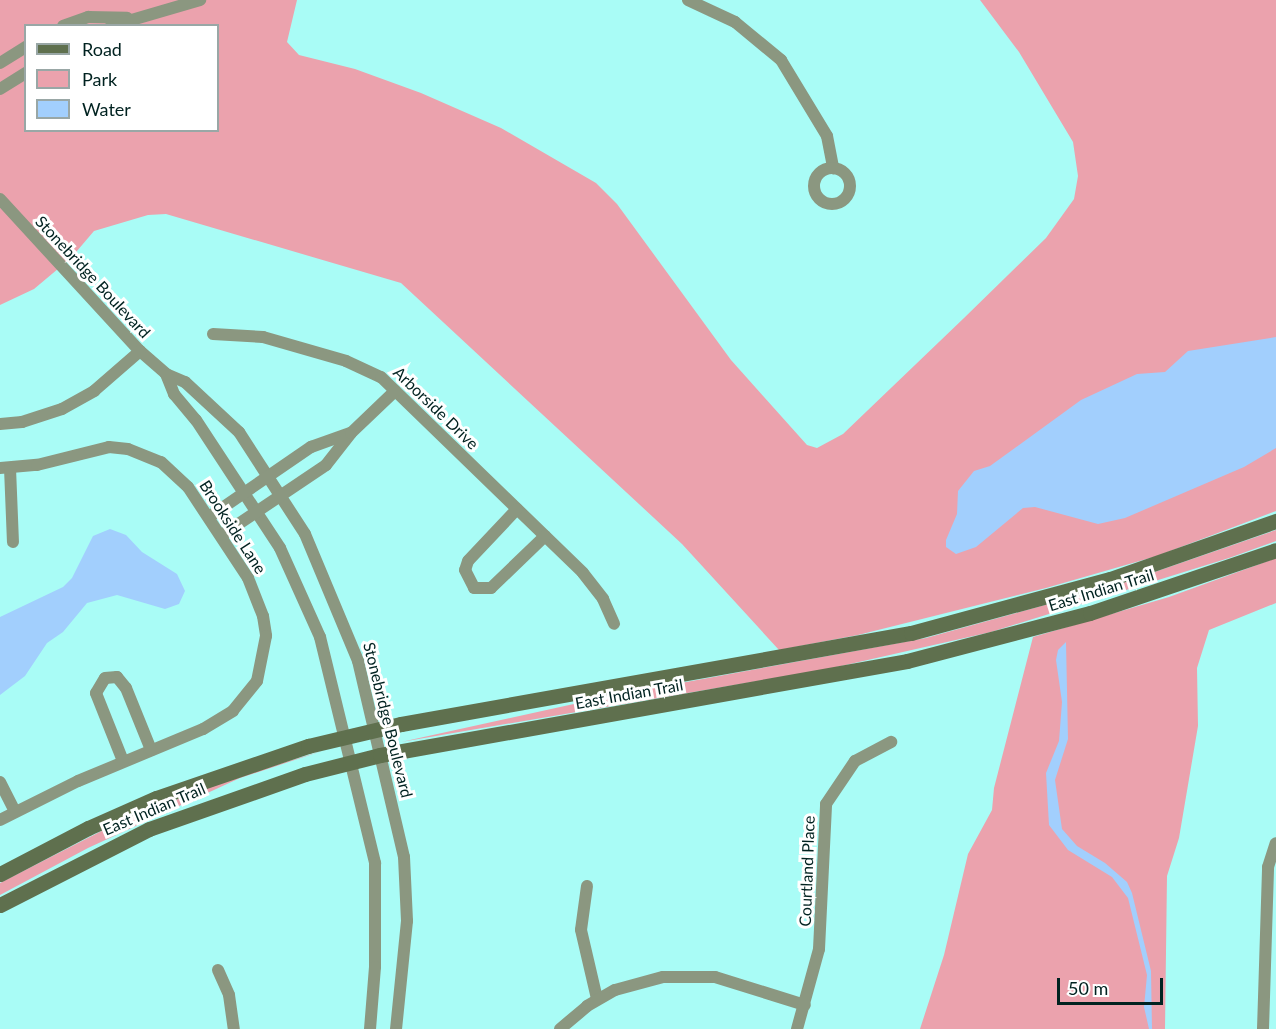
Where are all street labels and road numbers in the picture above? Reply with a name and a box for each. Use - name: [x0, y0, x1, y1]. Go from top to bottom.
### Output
- street label: Stonebridge Boulevard: [32, 212, 154, 342]
- street label: Arborside Drive: [389, 363, 483, 453]
- street label: Brookside Lane: [196, 477, 270, 577]
- street label: East Indian Trail: [1046, 565, 1156, 615]
- street label: Stonebridge Boulevard: [359, 640, 417, 800]
- street label: East Indian Trail: [573, 675, 685, 713]
- street label: East Indian Trail: [100, 779, 208, 839]
- street label: Courtland Place: [795, 815, 819, 927]

